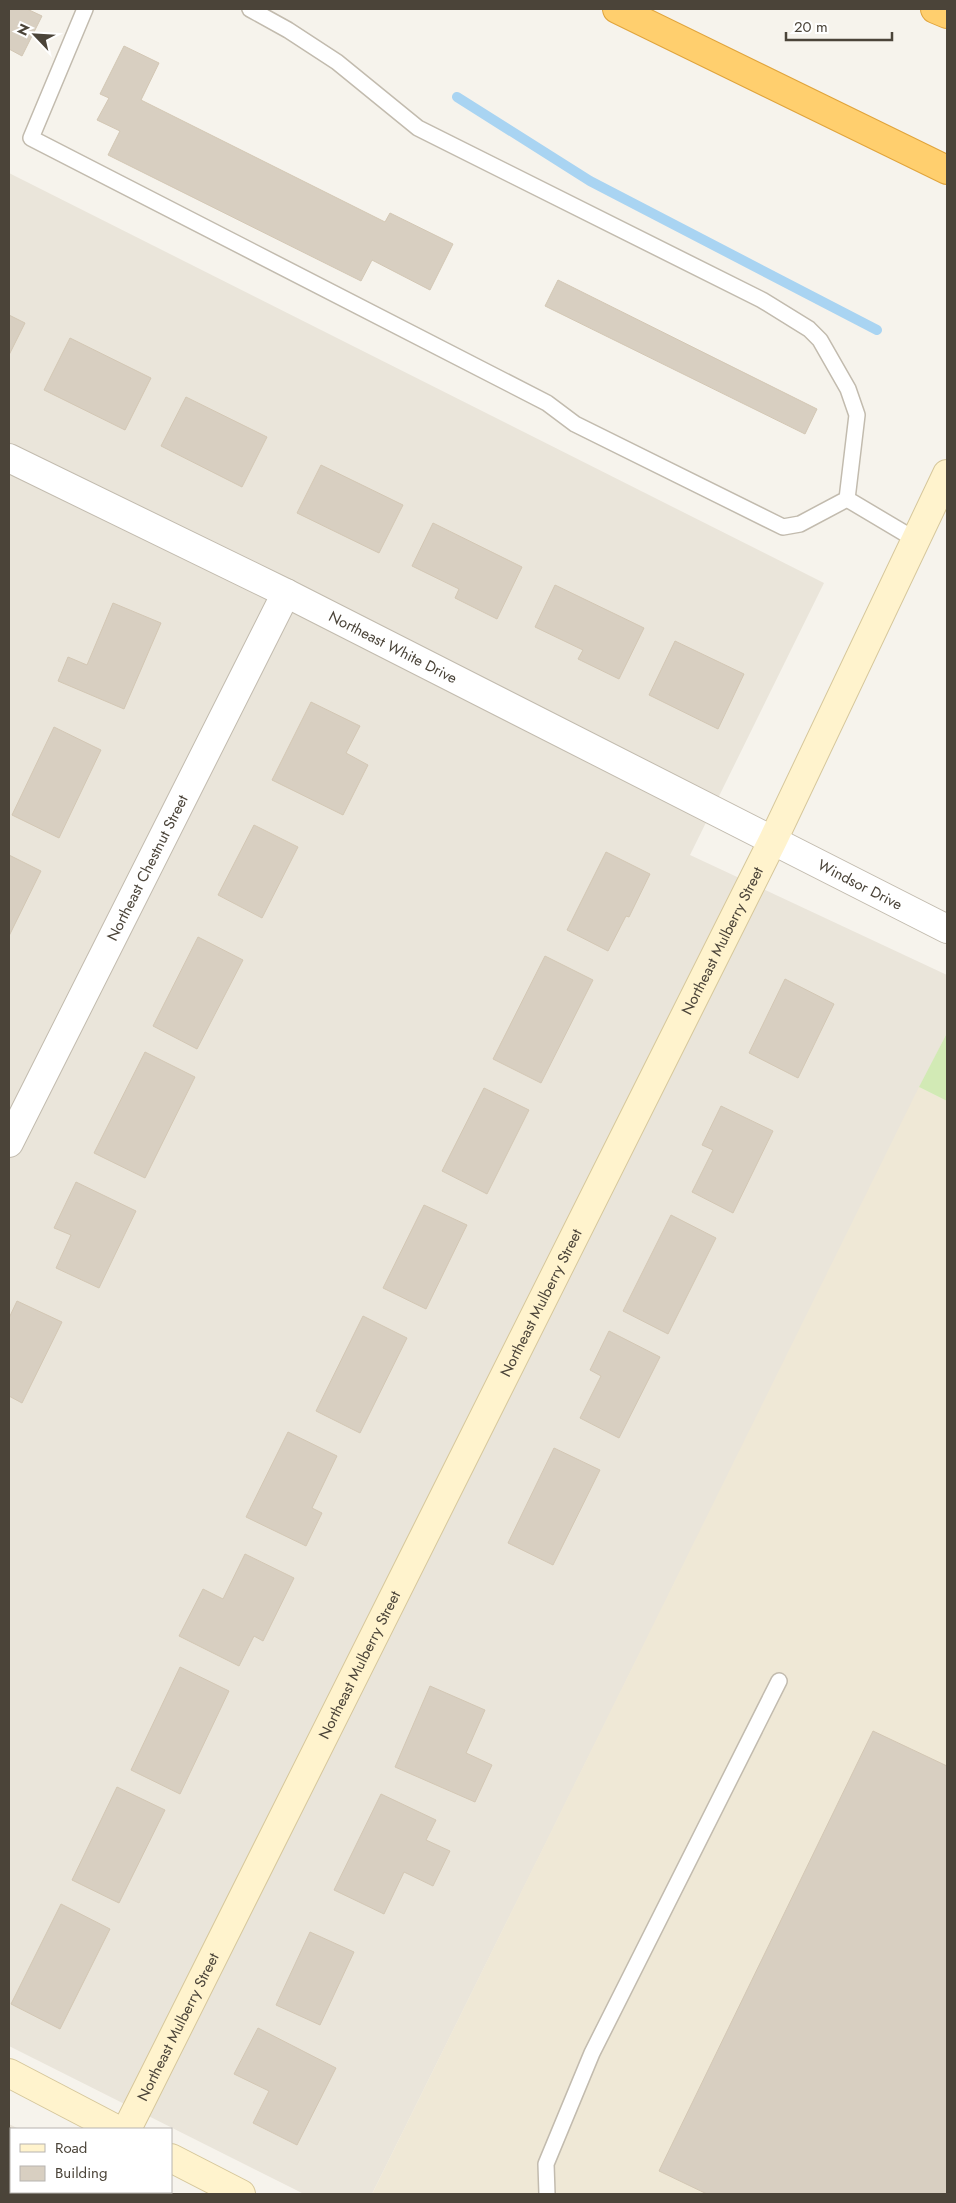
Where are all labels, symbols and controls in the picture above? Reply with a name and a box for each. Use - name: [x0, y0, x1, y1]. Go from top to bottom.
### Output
- north arrow: [10, 10, 60, 60]
- scale bar: [786, 10, 892, 42]
- text: 20 m: [794, 16, 828, 38]
- text: N: [12, 20, 35, 39]
- street label: Northeast White Drive: [325, 605, 461, 689]
- street label: Northeast Chestnut Street: [102, 791, 194, 945]
- street label: Windsor Drive: [814, 854, 906, 916]
- street label: Northeast Mulberry Street: [676, 863, 769, 1019]
- street label: Northeast Mulberry Street: [495, 1225, 588, 1381]
- street label: Northeast Mulberry Street: [313, 1587, 406, 1743]
- street label: Northeast Mulberry Street: [132, 1949, 225, 2105]
- legend: [10, 2128, 172, 2193]
- text: Road: [55, 2137, 87, 2159]
- text: Building: [55, 2162, 107, 2184]

